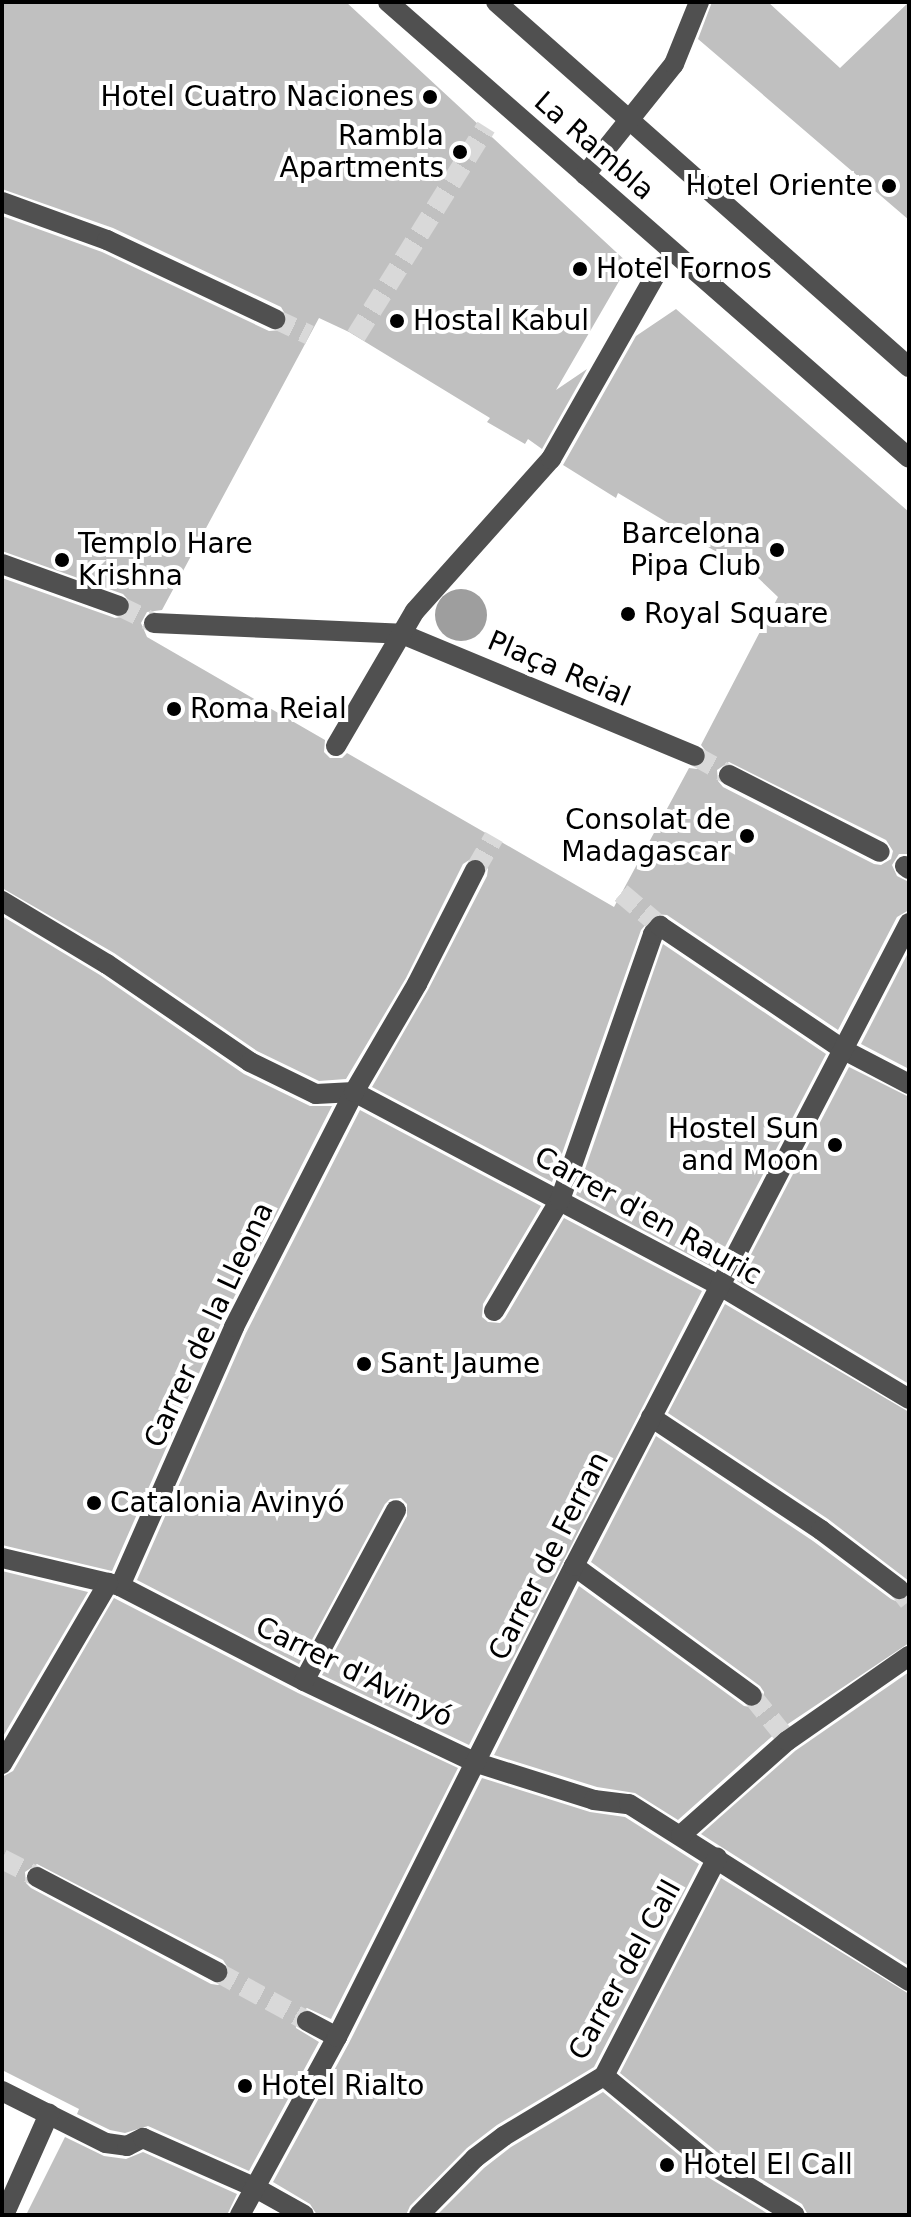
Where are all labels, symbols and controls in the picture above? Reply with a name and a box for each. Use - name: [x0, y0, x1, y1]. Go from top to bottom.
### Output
- place label: Hotel Cuatro Naciones: [101, 80, 414, 114]
- street label: La Rambla: [527, 85, 661, 207]
- marker: Hotel Cuatro Naciones: [421, 88, 439, 106]
- place label: Rambla Apartments: [280, 119, 444, 185]
- marker: Rambla Apartments: [451, 143, 469, 161]
- place label: Hotel Oriente: [685, 169, 873, 203]
- marker: Hotel Oriente: [880, 177, 898, 195]
- place label: Hotel Fornos: [596, 252, 772, 286]
- marker: Hotel Fornos: [571, 260, 589, 278]
- place label: Hostal Kabul: [413, 304, 589, 338]
- marker: Hostal Kabul: [388, 312, 406, 330]
- place label: Barcelona Pipa Club: [621, 517, 761, 583]
- place label: Templo Hare Krishna: [78, 527, 253, 593]
- marker: Barcelona Pipa Club: [768, 541, 786, 559]
- marker: Templo Hare Krishna: [53, 551, 71, 569]
- place label: Royal Square: [644, 597, 828, 631]
- marker: Royal Square: [619, 605, 637, 623]
- street label: Plaça Reial: [483, 624, 635, 714]
- place label: Roma Reial: [190, 692, 347, 726]
- marker: Roma Reial: [165, 700, 183, 718]
- place label: Consolat de Madagascar: [561, 803, 731, 869]
- marker: Consolat de Madagascar: [738, 827, 756, 845]
- place label: Hostel Sun and Moon: [668, 1112, 819, 1178]
- marker: Hostel Sun and Moon: [826, 1136, 844, 1154]
- street label: Carrer d'en Rauric: [529, 1140, 767, 1292]
- street label: Carrer de la Lleona: [137, 1197, 281, 1453]
- place label: Sant Jaume: [380, 1347, 540, 1381]
- marker: Sant Jaume: [355, 1355, 373, 1373]
- street label: Carrer de Ferran: [482, 1446, 616, 1666]
- place label: Catalonia Avinyó: [110, 1486, 345, 1520]
- marker: Catalonia Avinyó: [85, 1494, 103, 1512]
- street label: Carrer d'Avinyó: [250, 1610, 458, 1734]
- street label: Carrer del Call: [562, 1874, 688, 2066]
- place label: Hotel Rialto: [261, 2069, 424, 2103]
- marker: Hotel Rialto: [236, 2077, 254, 2095]
- place label: Hotel El Call: [683, 2148, 853, 2182]
- marker: Hotel El Call: [658, 2156, 676, 2174]

